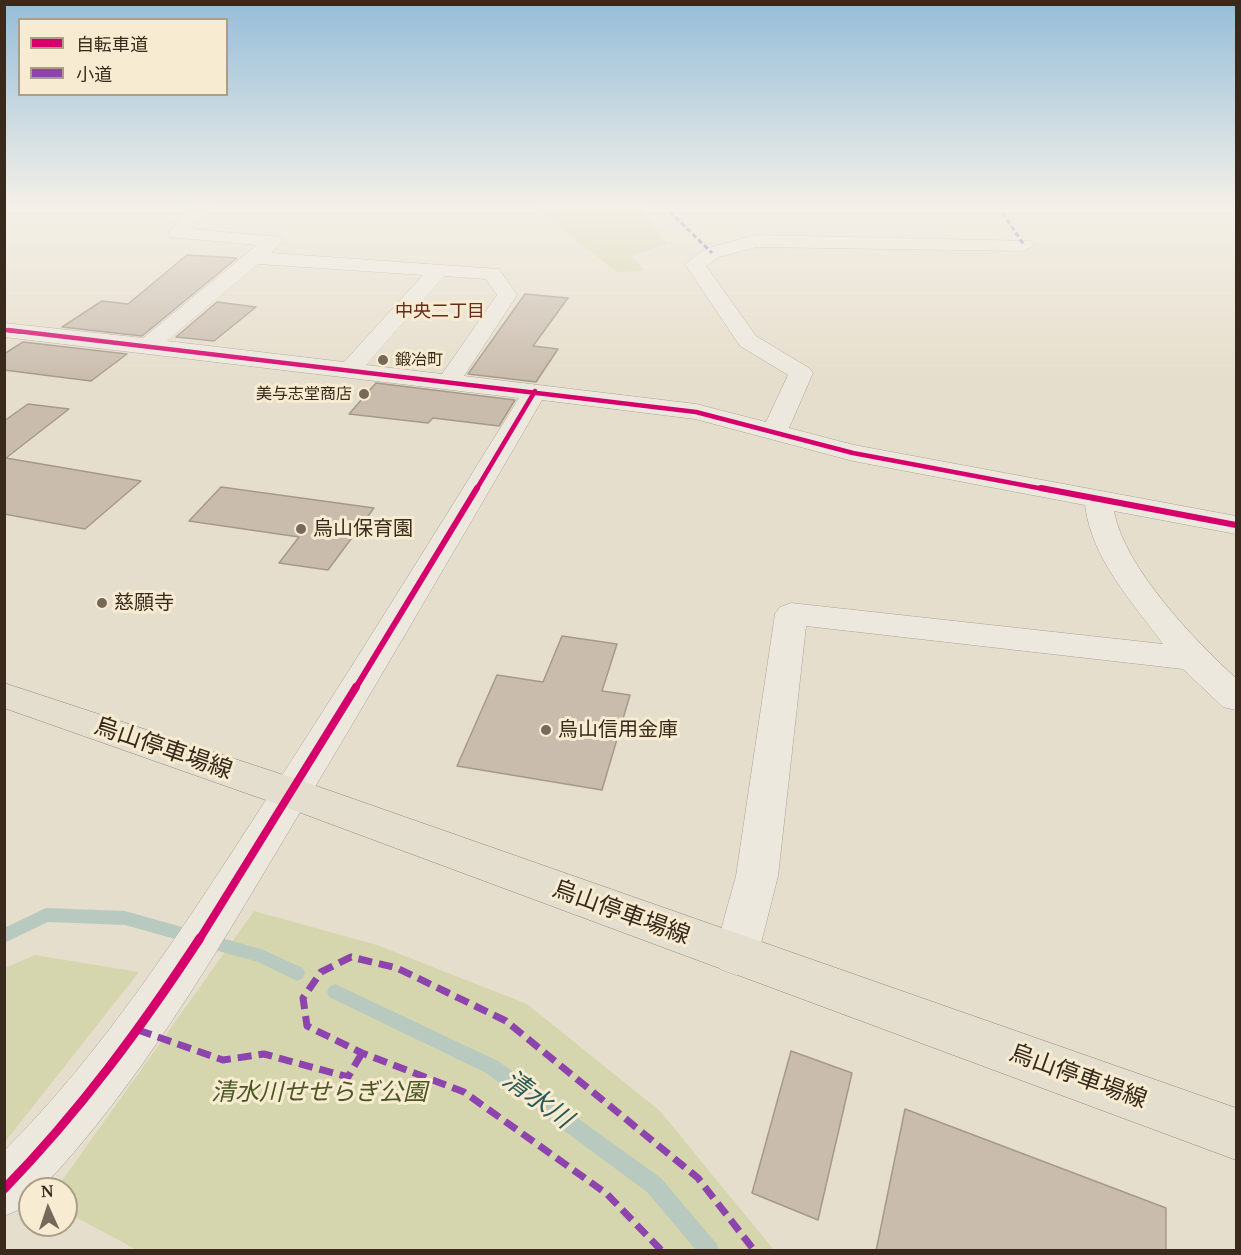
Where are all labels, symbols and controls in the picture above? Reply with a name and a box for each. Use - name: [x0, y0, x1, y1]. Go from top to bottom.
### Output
- legend: [18, 18, 228, 96]
- text: 自転車道: [76, 32, 148, 56]
- text: 小道: [76, 62, 112, 86]
- district label: 中央二丁目: [395, 301, 485, 323]
- place label: 鍛冶町: [395, 350, 443, 370]
- marker: 鍛冶町: [376, 353, 390, 367]
- place label: 美与志堂商店: [256, 384, 352, 404]
- marker: 美与志堂商店: [357, 387, 371, 401]
- place label: 烏山保育園: [313, 517, 413, 541]
- marker: 烏山保育園: [294, 522, 308, 536]
- place label: 慈願寺: [114, 591, 174, 615]
- marker: 慈願寺: [95, 596, 109, 610]
- street label: 烏山停車場線: [90, 712, 236, 786]
- place label: 烏山信用金庫: [558, 718, 678, 742]
- marker: 烏山信用金庫: [539, 723, 553, 737]
- street label: 烏山停車場線: [548, 875, 694, 951]
- street label: 烏山停車場線: [1005, 1039, 1151, 1115]
- water label: 清水川: [496, 1064, 578, 1136]
- park label: 清水川せせらぎ公園: [211, 1079, 427, 1107]
- north arrow: [18, 1177, 78, 1237]
- text: N: [40, 1180, 54, 1202]

